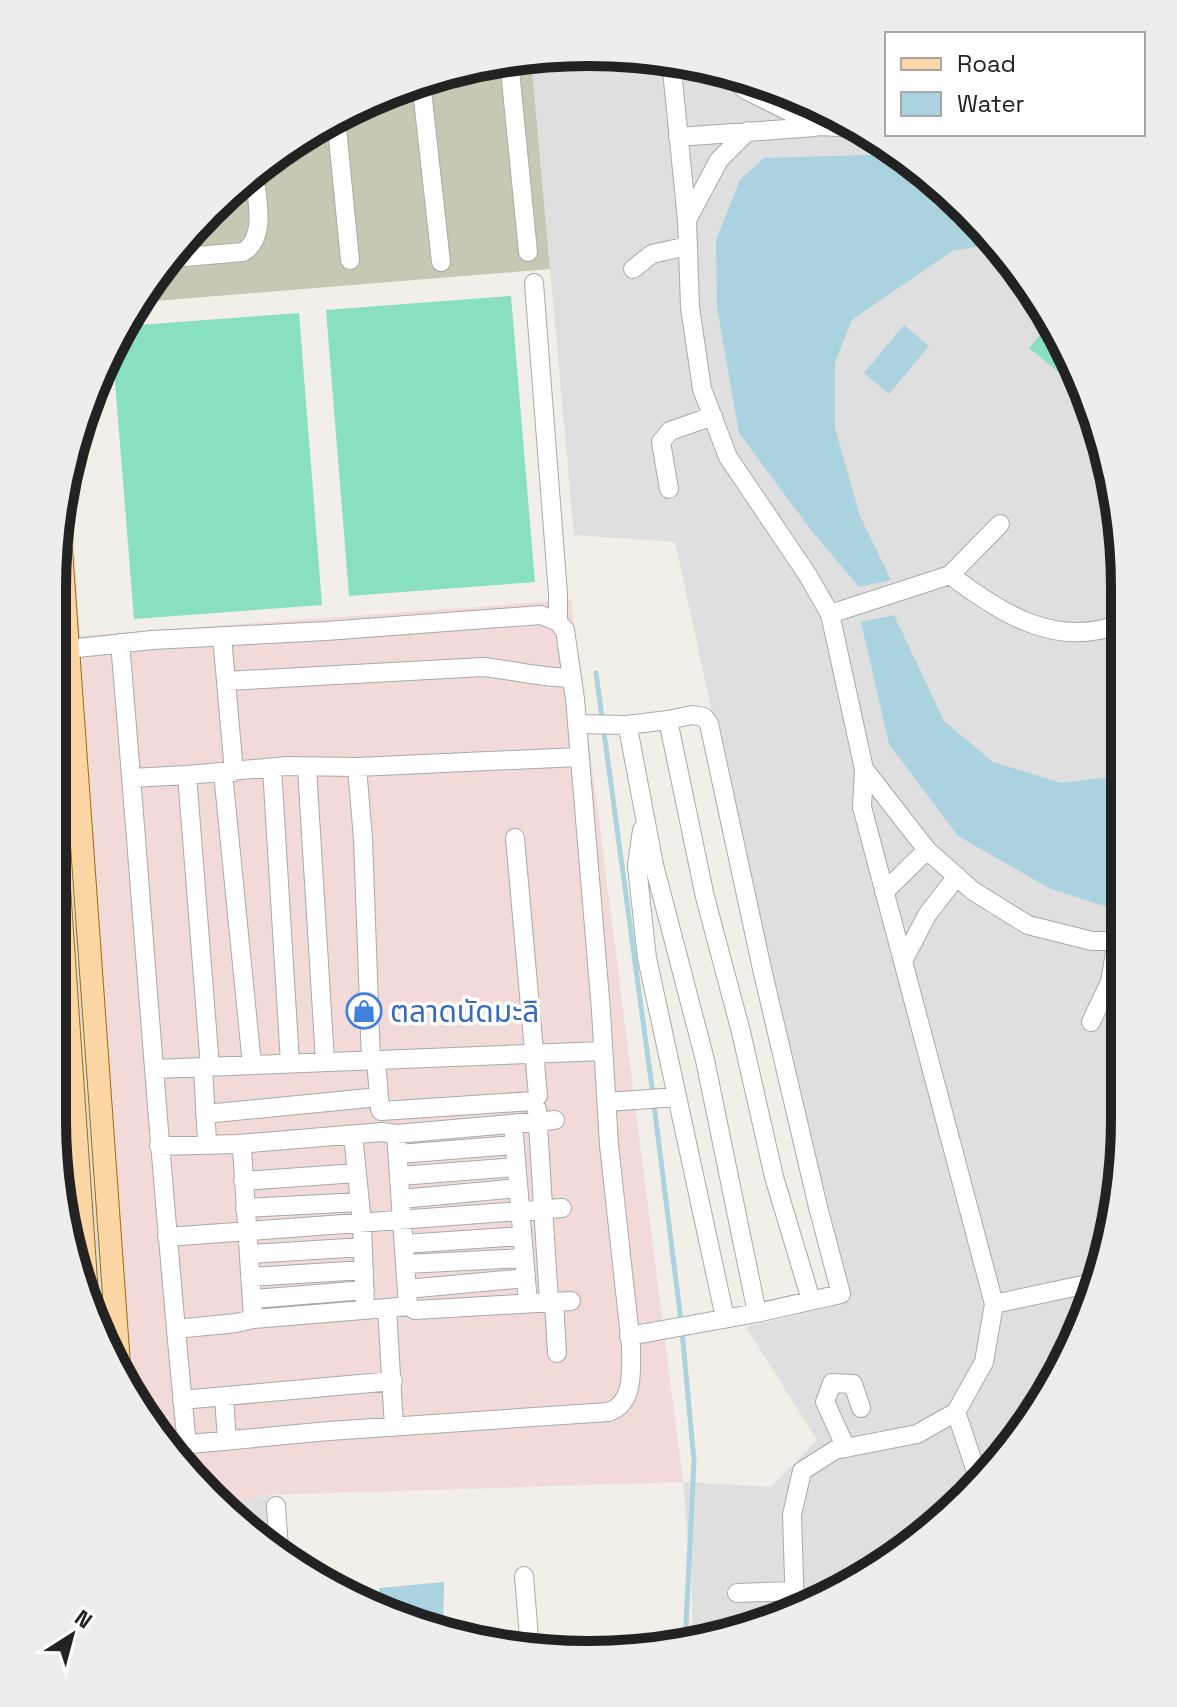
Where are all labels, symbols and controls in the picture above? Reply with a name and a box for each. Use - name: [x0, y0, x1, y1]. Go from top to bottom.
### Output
- legend: [885, 32, 1145, 136]
- text: Road: [957, 48, 1016, 79]
- text: Water: [957, 88, 1025, 119]
- shop icon: ตลาดนัดมะลิ: [345, 992, 383, 1030]
- place label: ตลาดนัดมะลิ: [390, 992, 539, 1031]
- north arrow: [32, 1595, 112, 1675]
- text: N: [70, 1603, 98, 1634]

